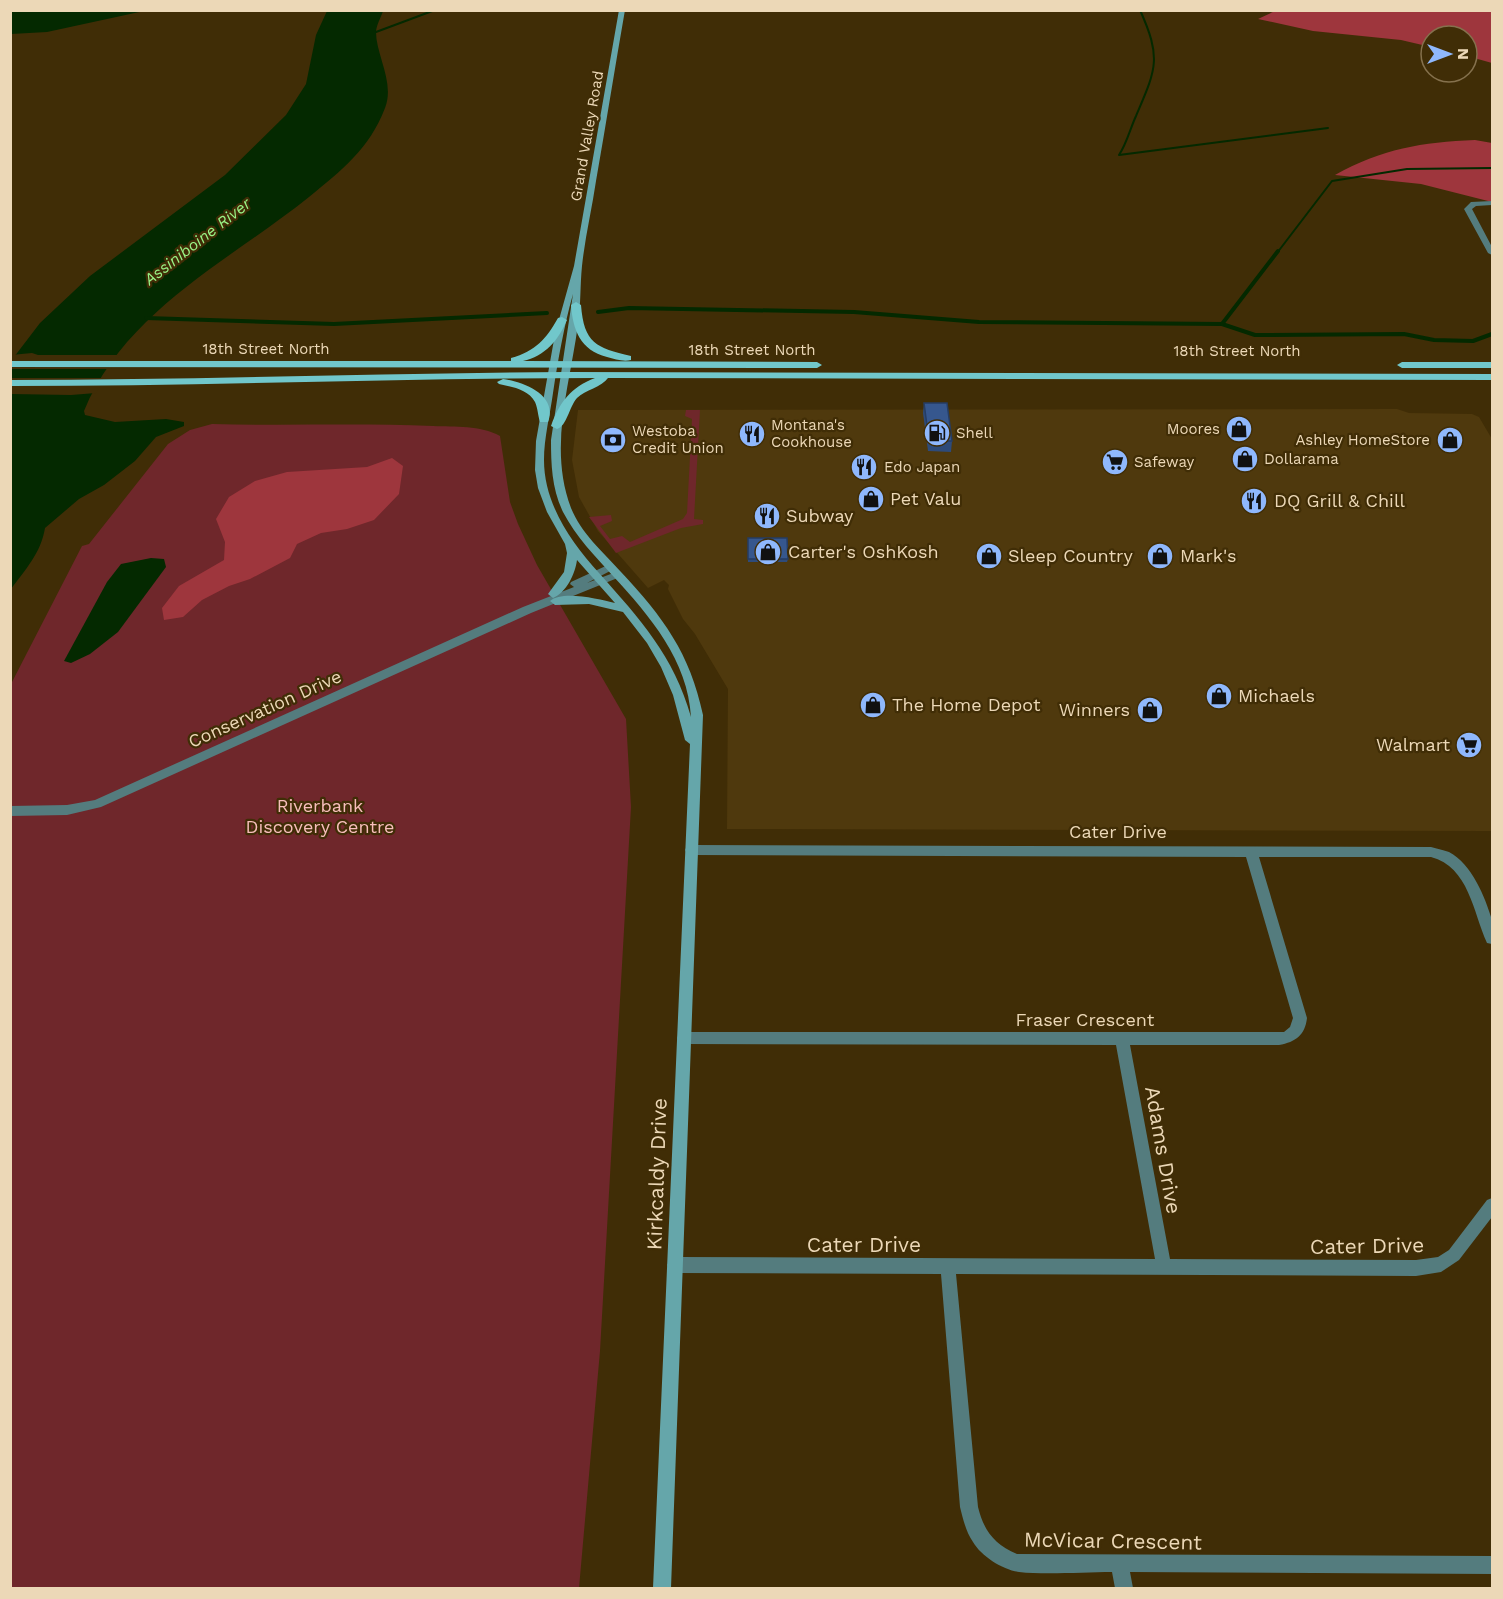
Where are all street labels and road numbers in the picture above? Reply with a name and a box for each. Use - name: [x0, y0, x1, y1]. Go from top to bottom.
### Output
- street label: Grand Valley Road: [567, 69, 607, 203]
- street label: 18th Street North: [202, 340, 330, 358]
- street label: 18th Street North: [688, 341, 816, 359]
- street label: 18th Street North: [1173, 342, 1301, 360]
- street label: Conservation Drive: [185, 665, 345, 752]
- street label: Cater Drive: [1069, 821, 1167, 842]
- street label: Fraser Crescent: [1016, 1009, 1155, 1030]
- street label: Adams Drive: [1140, 1084, 1187, 1216]
- street label: Kirkcaldy Drive: [641, 1097, 672, 1251]
- street label: Cater Drive: [807, 1232, 921, 1257]
- street label: Cater Drive: [1310, 1232, 1424, 1259]
- street label: McVicar Crescent: [1024, 1526, 1202, 1555]

